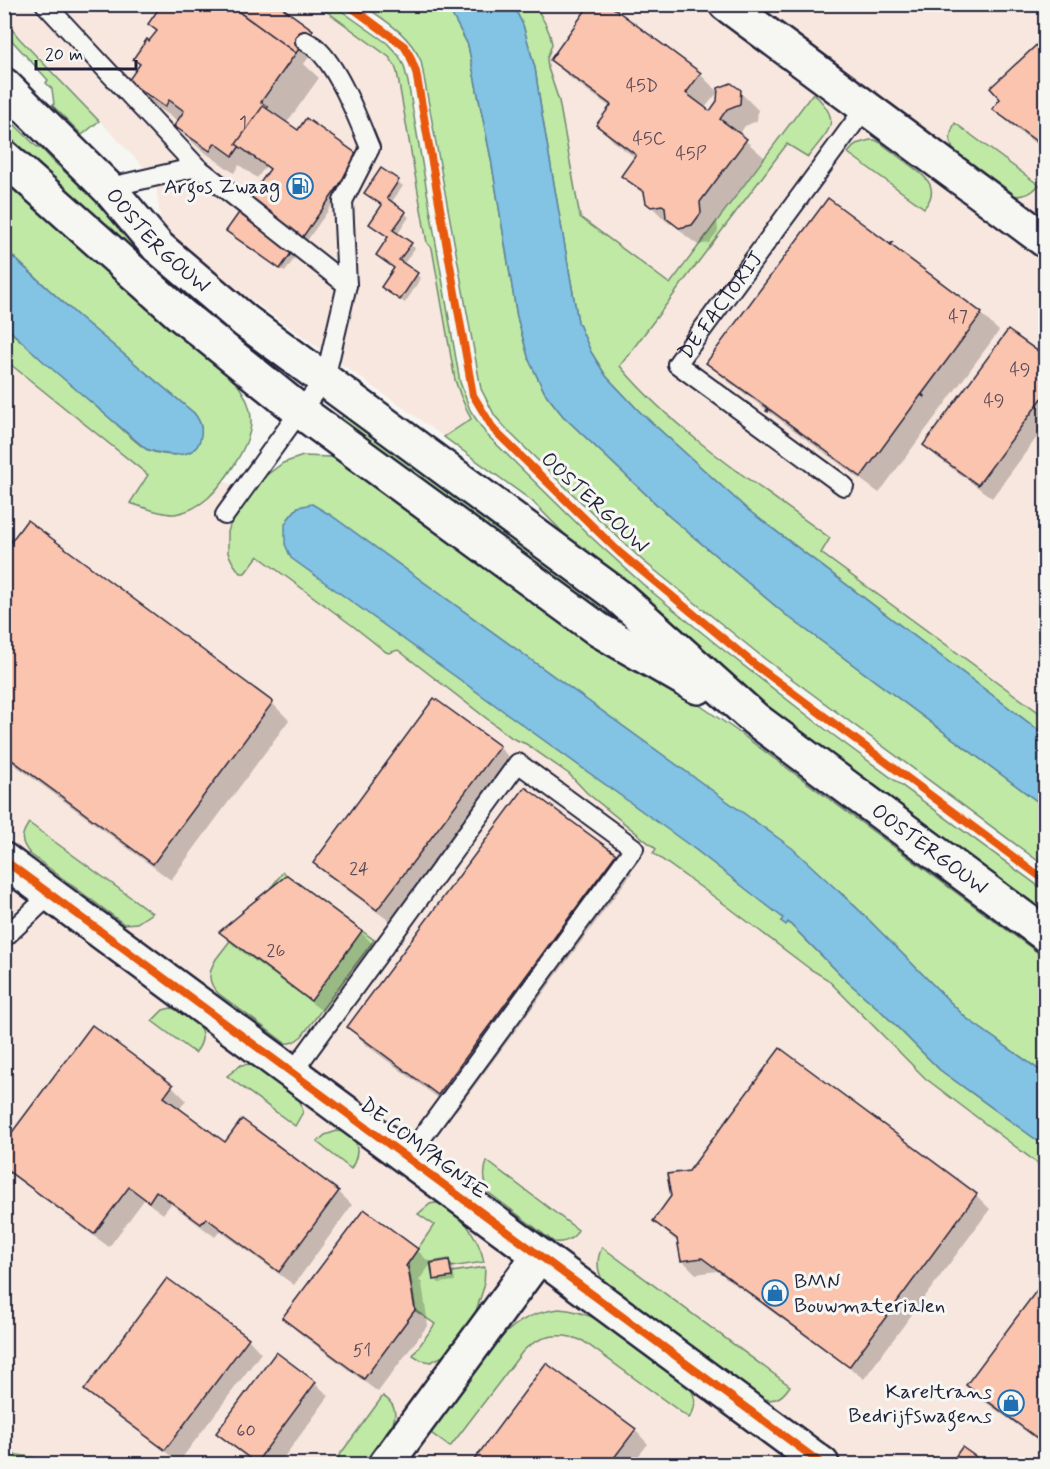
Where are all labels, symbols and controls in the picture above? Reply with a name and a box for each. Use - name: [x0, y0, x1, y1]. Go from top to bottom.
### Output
- scale bar: [36, 33, 136, 71]
- text: 20 m: [45, 43, 83, 67]
- house number: 45D: [626, 74, 658, 98]
- house number: 1: [239, 111, 247, 135]
- house number: 45C: [633, 127, 666, 151]
- house number: 45P: [676, 142, 707, 166]
- fuel station icon: Argos Zwaag: [285, 171, 315, 201]
- place label: Argos Zwaag: [164, 173, 280, 203]
- street label: OOSTERGOUW: [99, 182, 215, 300]
- street label: DE FACTORIJ: [672, 246, 770, 365]
- house number: 47: [948, 305, 968, 329]
- house number: 49: [1009, 358, 1031, 382]
- house number: 49: [983, 389, 1005, 413]
- street label: OOSTERGOUW: [534, 446, 654, 560]
- street label: OOSTERGOUW: [865, 797, 993, 902]
- house number: 24: [349, 857, 369, 881]
- house number: 26: [267, 939, 285, 963]
- street label: DE COMPAGNIE: [354, 1092, 493, 1206]
- place label: BMN Bouwmaterialen: [794, 1268, 945, 1320]
- shop icon: BMN Bouwmaterialen: [760, 1278, 790, 1308]
- house number: 51: [353, 1339, 371, 1363]
- place label: Kareltrans Bedrijfswagens: [848, 1378, 992, 1432]
- shop icon: Kareltrans Bedrijfswagens: [996, 1388, 1026, 1418]
- house number: 60: [236, 1419, 256, 1443]

